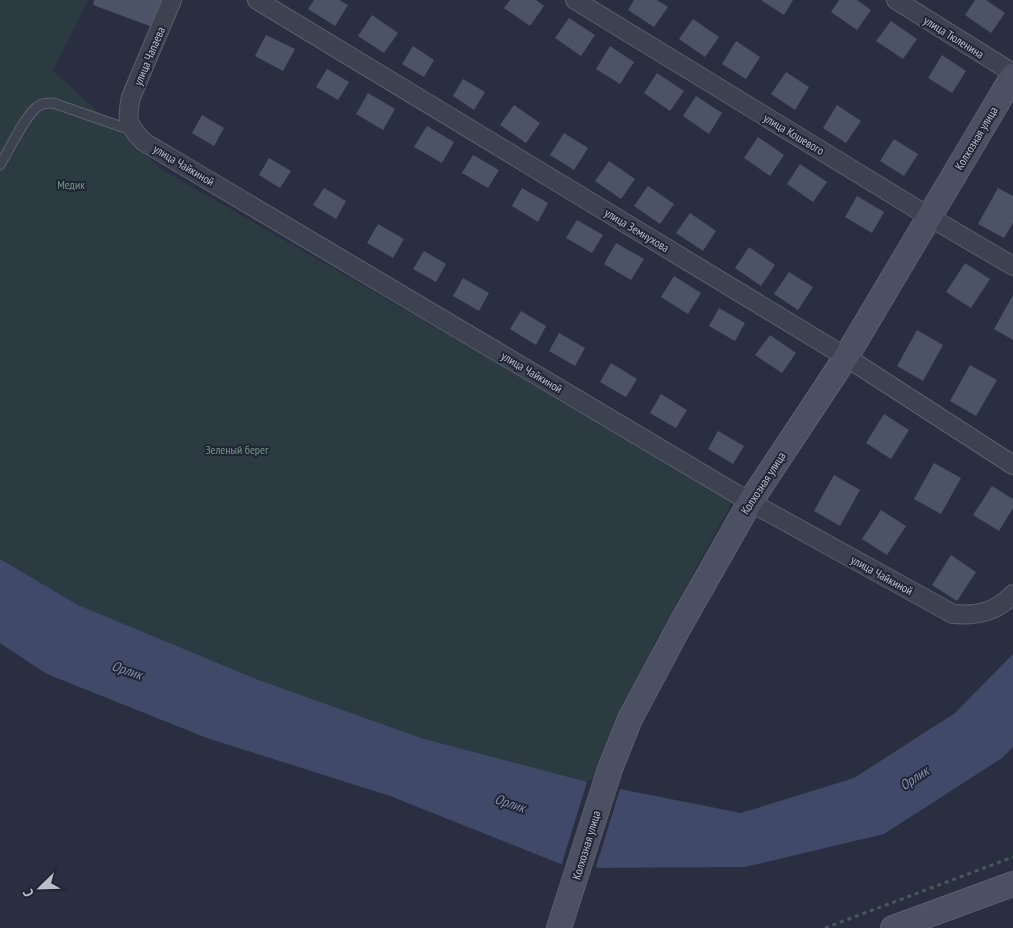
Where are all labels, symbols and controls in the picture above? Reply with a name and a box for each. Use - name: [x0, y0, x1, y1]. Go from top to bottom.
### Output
- street label: улица Тюленина: [921, 13, 987, 62]
- street label: улица Чапаева: [130, 24, 168, 88]
- street label: Колхозная улица: [951, 103, 1001, 172]
- street label: улица Кошевого: [761, 110, 827, 158]
- street label: улица Чайкиной: [151, 141, 217, 189]
- park label: Медик: [57, 177, 85, 192]
- street label: улица Земнухова: [602, 205, 672, 255]
- street label: улица Чайкиной: [499, 348, 565, 396]
- park label: Зеленый берег: [205, 442, 269, 457]
- street label: Колхозная улица: [737, 449, 789, 517]
- street label: улица Чайкиной: [848, 552, 916, 598]
- water label: Орлик: [109, 656, 146, 684]
- water label: Орлик: [896, 761, 933, 794]
- water label: Орлик: [492, 789, 529, 817]
- street label: Колхозная улица: [568, 809, 604, 881]
- north arrow: [15, 863, 65, 913]
- text: С: [18, 886, 38, 900]

